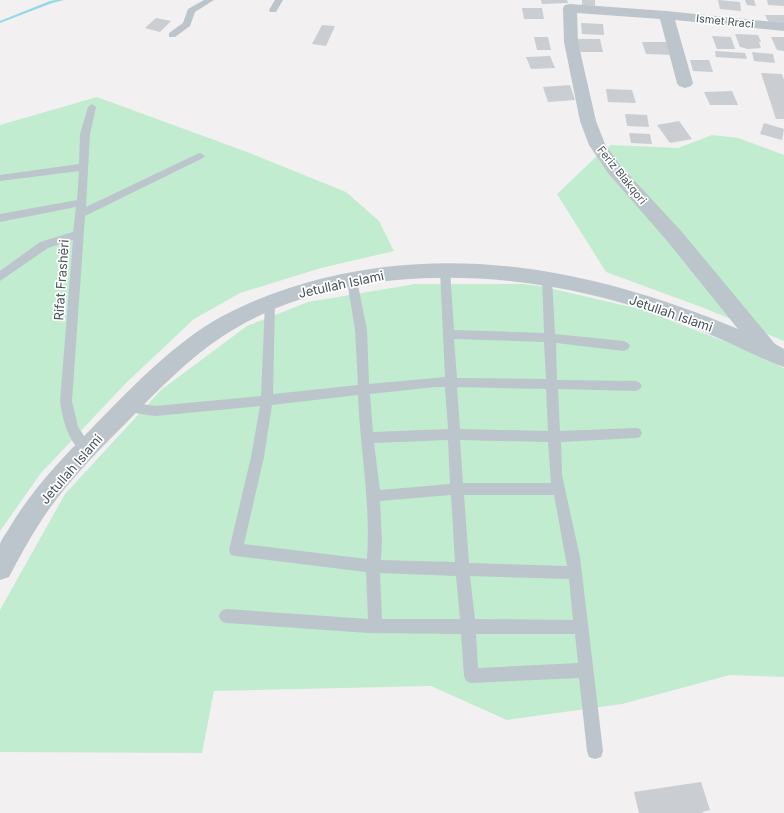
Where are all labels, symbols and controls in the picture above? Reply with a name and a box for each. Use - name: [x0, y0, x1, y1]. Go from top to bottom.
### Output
- street label: Ismet Rraci: [695, 11, 755, 31]
- street label: Feriz Blakqori: [594, 143, 650, 207]
- street label: Rifat Frashëri: [50, 239, 72, 321]
- street label: Jetullah Islami: [297, 267, 385, 301]
- street label: Jetullah Islami: [627, 291, 715, 335]
- street label: Jetullah Islami: [36, 431, 106, 507]

